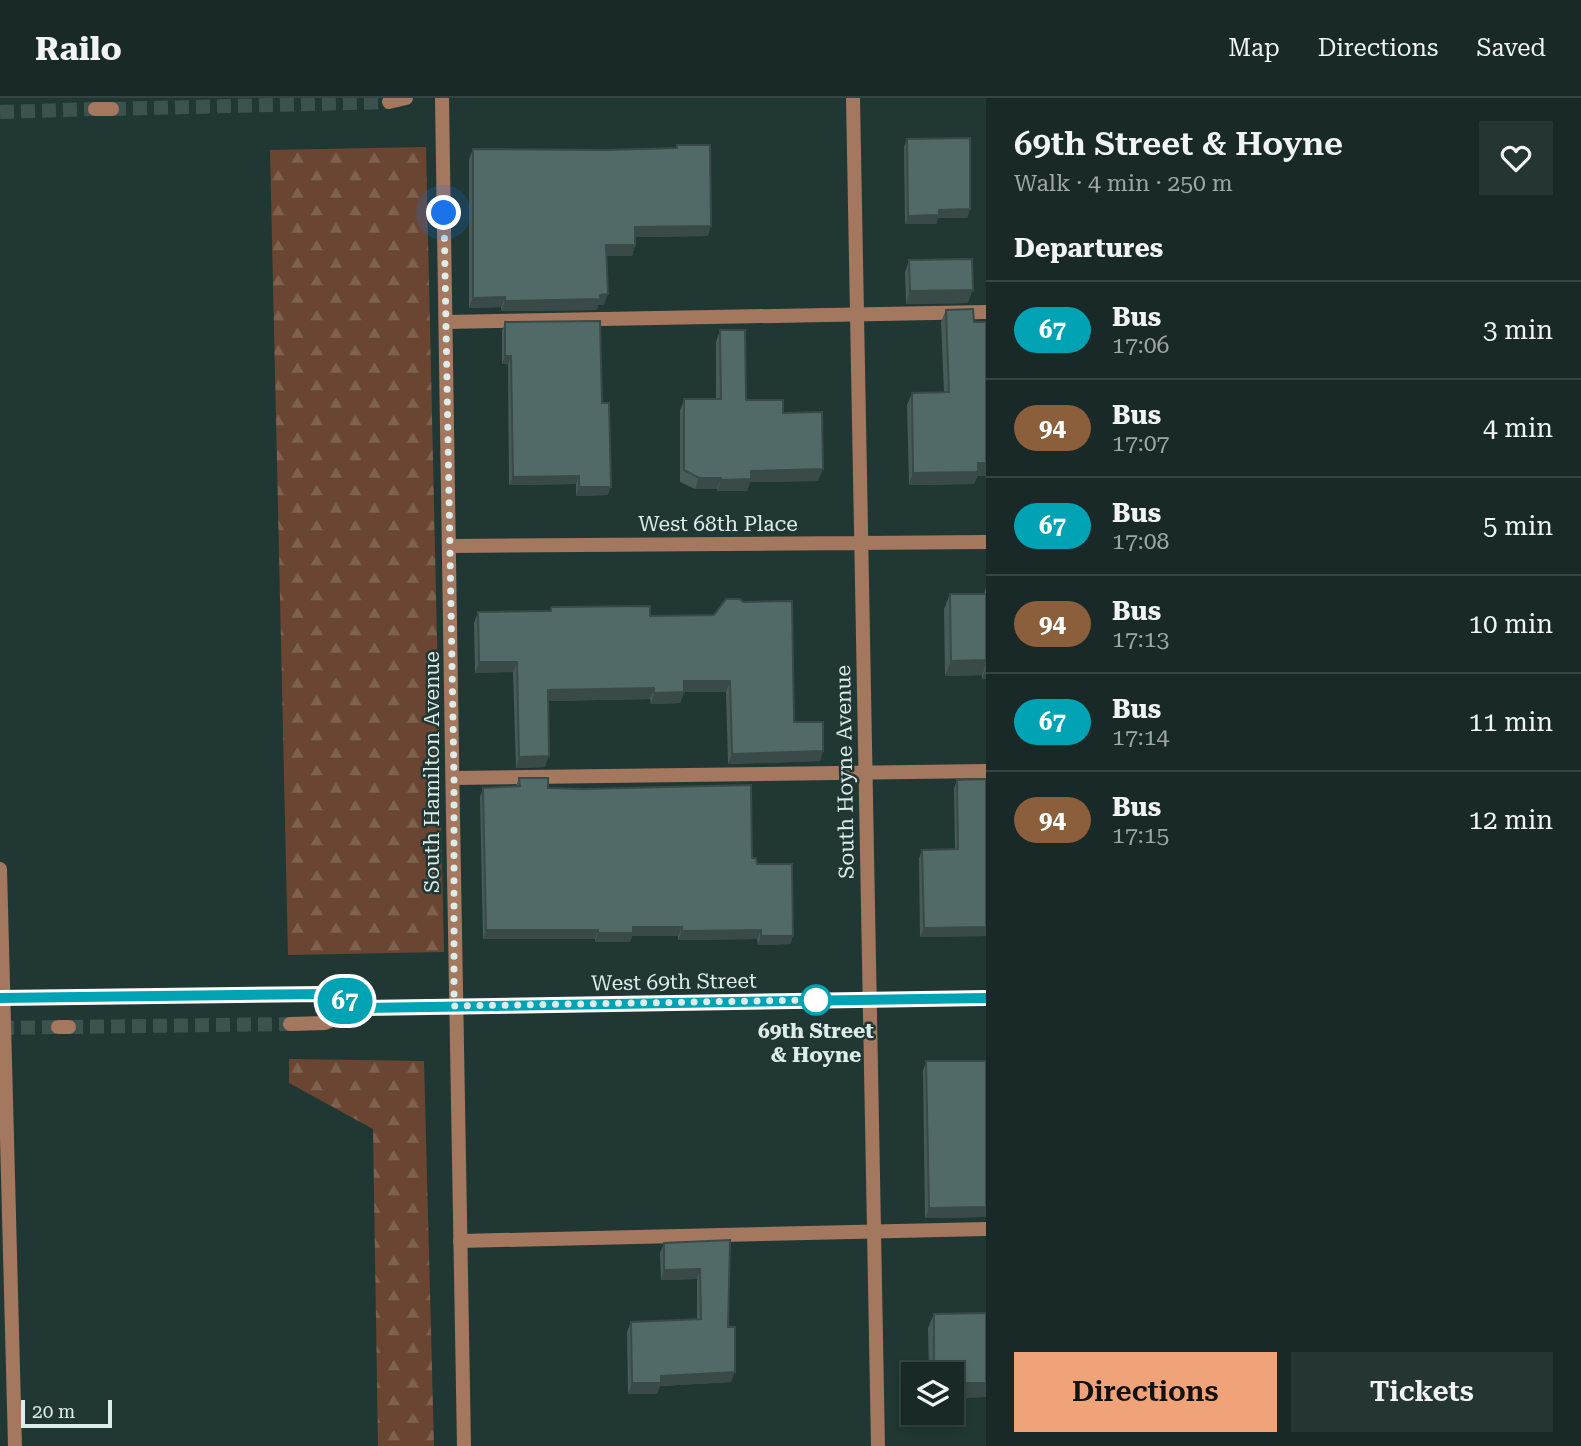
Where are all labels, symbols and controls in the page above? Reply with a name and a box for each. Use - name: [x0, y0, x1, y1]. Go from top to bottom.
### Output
- text: Railo: [35, 29, 122, 68]
- text: Map: [1228, 34, 1280, 62]
- text: Directions: [1318, 34, 1438, 62]
- text: Saved: [1476, 34, 1546, 62]
- button: heart: [1479, 121, 1553, 195]
- text: 69th Street & Hoyne: [1014, 124, 1343, 163]
- text: Walk · 4 min · 250 m: [1014, 170, 1233, 197]
- your location: [426, 195, 461, 230]
- text: Departures: [1014, 233, 1163, 263]
- text: Bus: [1112, 302, 1161, 332]
- text: 3 min: [1483, 315, 1553, 345]
- text: 67: [1039, 316, 1066, 344]
- text: 17:06: [1112, 332, 1169, 359]
- text: Bus: [1112, 400, 1161, 430]
- text: 4 min: [1483, 413, 1553, 443]
- text: 94: [1039, 414, 1066, 442]
- text: 17:07: [1112, 430, 1169, 457]
- text: Bus: [1112, 498, 1161, 528]
- text: 5 min: [1483, 511, 1553, 541]
- street label: West 68th Place: [638, 512, 798, 536]
- text: 67: [1039, 512, 1066, 540]
- text: 17:08: [1112, 528, 1169, 555]
- text: Bus: [1112, 596, 1161, 626]
- text: 10 min: [1469, 609, 1553, 639]
- text: 94: [1039, 610, 1066, 638]
- text: 17:13: [1112, 626, 1169, 653]
- street label: South Hamilton Avenue: [420, 651, 444, 893]
- street label: South Hoyne Avenue: [831, 665, 859, 879]
- text: Bus: [1112, 694, 1161, 724]
- text: 11 min: [1469, 707, 1553, 737]
- text: 67: [1039, 708, 1066, 736]
- text: 17:14: [1112, 724, 1169, 751]
- text: Bus: [1112, 792, 1161, 822]
- text: 12 min: [1469, 805, 1553, 835]
- text: 94: [1039, 806, 1066, 834]
- text: 17:15: [1112, 822, 1169, 849]
- street label: West 69th Street: [591, 969, 757, 995]
- line badge: 67: [314, 978, 376, 1024]
- marker: 69th Street & Hoyne: [801, 985, 831, 1015]
- text: 67: [332, 987, 358, 1015]
- place label: 69th Street & Hoyne: [758, 1019, 874, 1067]
- button: Directions: [1014, 1352, 1277, 1432]
- button: Tickets: [1291, 1352, 1553, 1432]
- map controls: [901, 1362, 964, 1425]
- button: layers: [901, 1362, 964, 1425]
- scale bar: [21, 1397, 112, 1429]
- text: 20 m: [32, 1400, 75, 1423]

